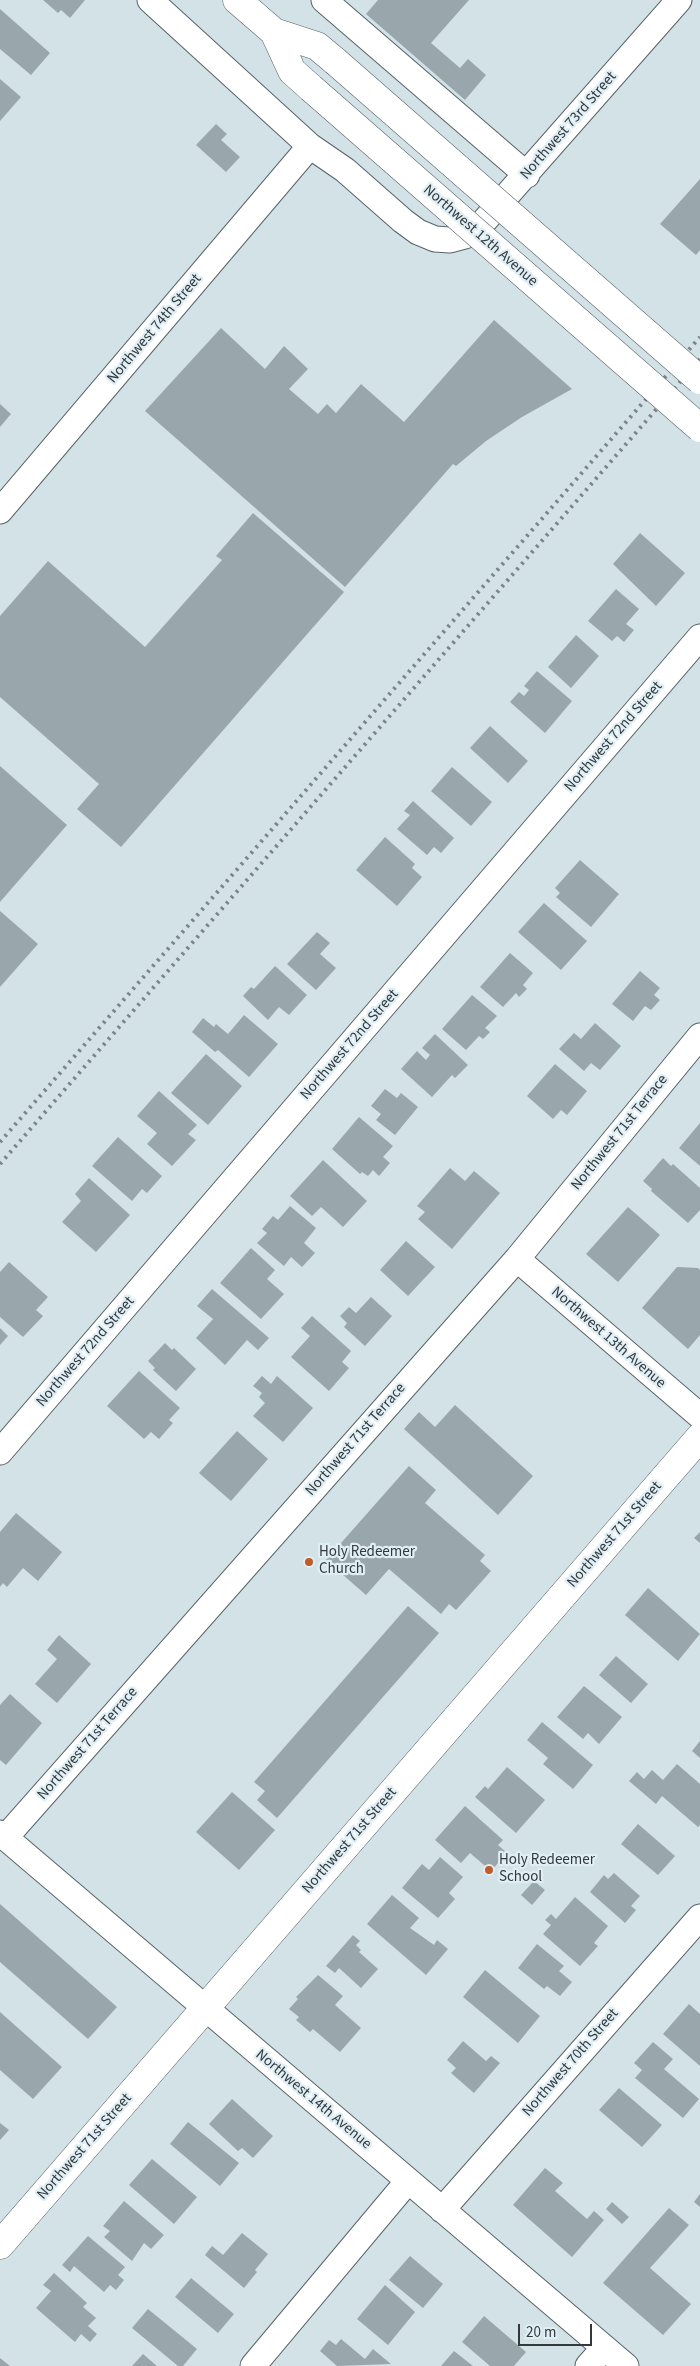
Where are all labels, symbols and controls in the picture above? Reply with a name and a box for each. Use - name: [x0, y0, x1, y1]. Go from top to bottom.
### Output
- street label: Northwest 73rd Street: [517, 68, 621, 184]
- street label: Northwest 12th Avenue: [419, 181, 541, 291]
- street label: Northwest 74th Street: [104, 271, 206, 387]
- street label: Northwest 72nd Street: [561, 678, 667, 796]
- street label: Northwest 72nd Street: [297, 986, 403, 1104]
- street label: Northwest 71st Terrace: [568, 1072, 672, 1194]
- street label: Northwest 13th Avenue: [547, 1283, 669, 1393]
- street label: Northwest 72nd Street: [33, 1293, 139, 1411]
- street label: Northwest 71st Terrace: [302, 1380, 410, 1500]
- street label: Northwest 71st Street: [564, 1478, 666, 1592]
- place label: Holy Redeemer Church: [319, 1544, 415, 1579]
- marker: Holy Redeemer Church: [303, 1556, 315, 1568]
- street label: Northwest 71st Terrace: [34, 1684, 142, 1804]
- street label: Northwest 71st Street: [299, 1784, 401, 1898]
- place label: Holy Redeemer School: [499, 1852, 595, 1887]
- marker: Holy Redeemer School: [483, 1864, 495, 1876]
- street label: Northwest 70th Street: [519, 2005, 623, 2121]
- street label: Northwest 14th Avenue: [251, 2046, 375, 2154]
- street label: Northwest 71st Street: [34, 2090, 136, 2204]
- scale bar: [520, 2314, 594, 2346]
- text: 20 m: [526, 2322, 556, 2343]

